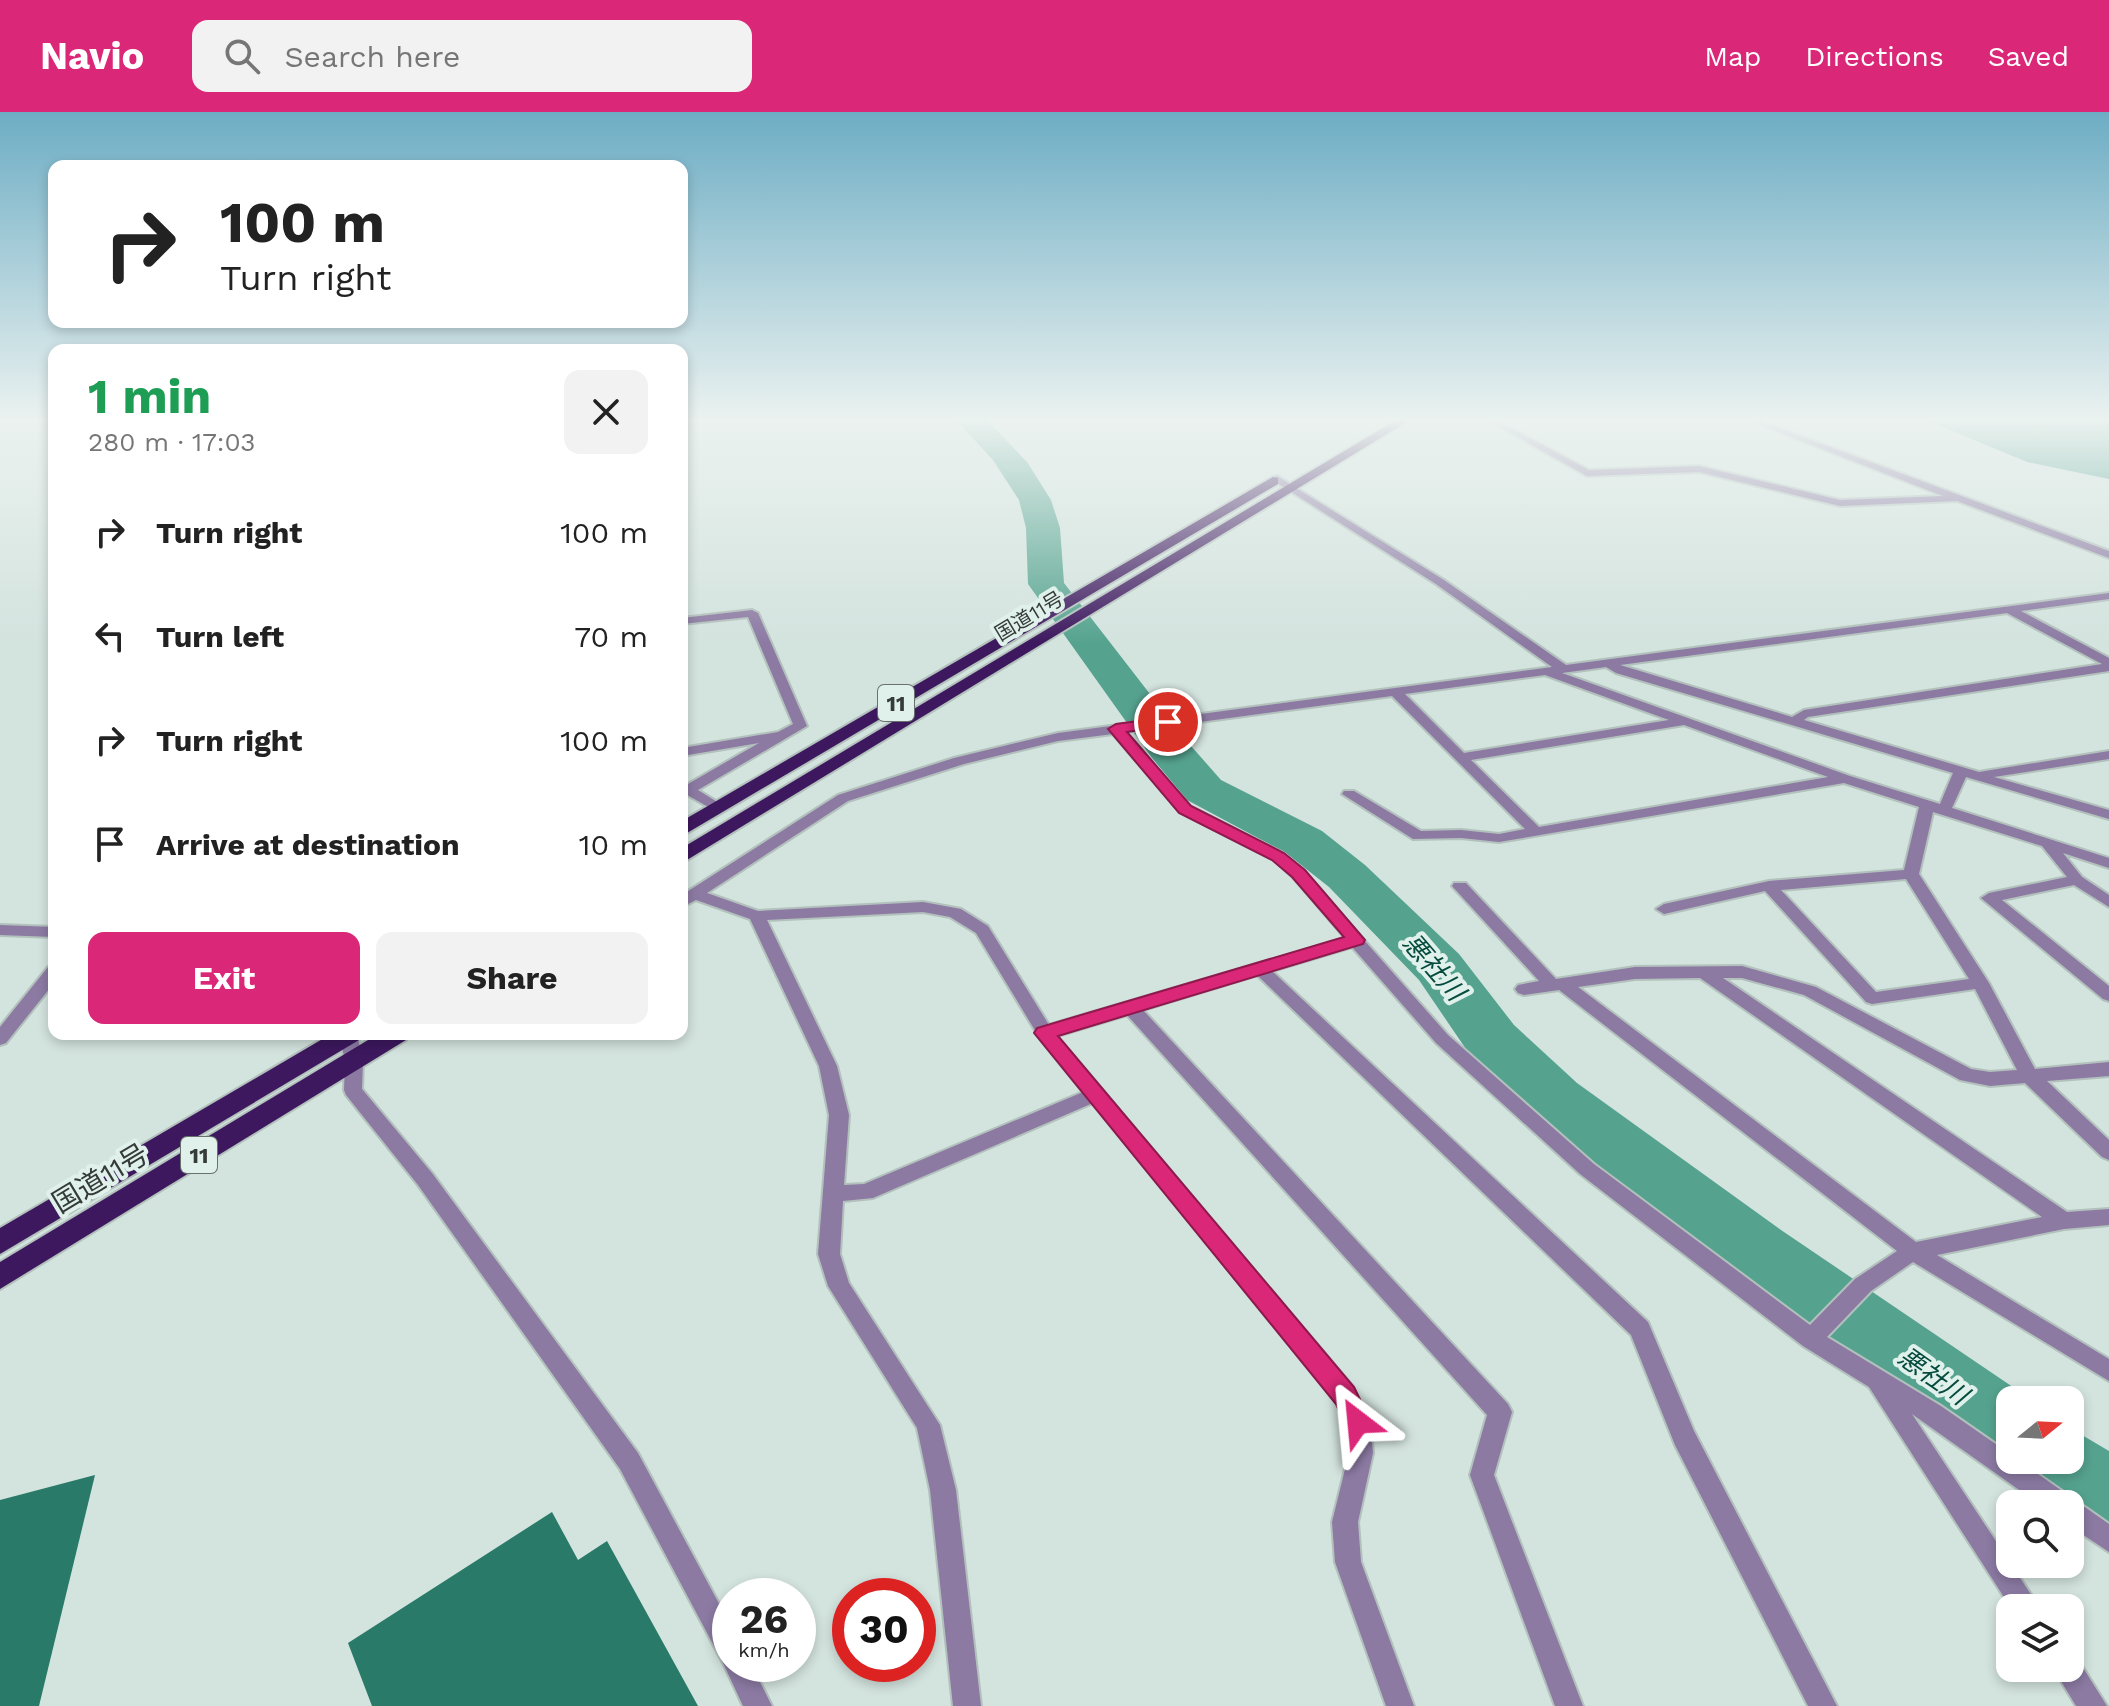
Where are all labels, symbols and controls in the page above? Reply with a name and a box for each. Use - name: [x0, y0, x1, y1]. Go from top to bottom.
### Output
- search box: [192, 20, 752, 92]
- text: Navio: [40, 34, 144, 78]
- icon: search: [220, 34, 264, 78]
- text: Search here: [284, 39, 460, 74]
- text: Map: [1704, 40, 1761, 73]
- text: Directions: [1805, 40, 1944, 73]
- text: Saved: [1988, 40, 2069, 73]
- text: 100 m: [220, 190, 385, 256]
- icon: right: [88, 192, 192, 296]
- text: Turn right: [220, 257, 391, 299]
- text: 1 min: [88, 368, 211, 425]
- button: close: [564, 370, 648, 454]
- text: 280 m · 17:03: [88, 427, 255, 457]
- icon: right: [88, 510, 132, 554]
- text: Turn right: [156, 515, 302, 550]
- text: 100 m: [560, 515, 648, 550]
- street label: 国道11号: [990, 586, 1068, 646]
- icon: left: [88, 614, 132, 658]
- text: Turn left: [156, 619, 284, 654]
- text: 70 m: [574, 619, 648, 654]
- road number: 11: [878, 685, 914, 721]
- pin: [1134, 688, 1202, 756]
- icon: arrive: [1146, 700, 1190, 744]
- icon: right: [88, 718, 132, 762]
- text: Turn right: [156, 723, 302, 758]
- text: 100 m: [560, 723, 648, 758]
- icon: arrive: [88, 822, 132, 866]
- text: Arrive at destination: [156, 827, 460, 862]
- text: 10 m: [579, 827, 648, 862]
- water label: 悪社川: [1397, 928, 1473, 1009]
- button: Exit: [88, 932, 360, 1024]
- button: Share: [376, 932, 648, 1024]
- street label: 国道11号: [46, 1137, 154, 1220]
- road number: 11: [181, 1137, 217, 1173]
- water label: 悪社川: [1892, 1341, 1976, 1412]
- position arrow: [1316, 1380, 1400, 1464]
- north arrow: [1996, 1386, 2084, 1474]
- map controls: [1996, 1386, 2084, 1682]
- button: search: [1996, 1490, 2084, 1578]
- speed limit sign: 30: [832, 1578, 936, 1682]
- button: layers: [1996, 1594, 2084, 1682]
- text: 26: [740, 1596, 788, 1643]
- text: km/h: [738, 1638, 790, 1662]

